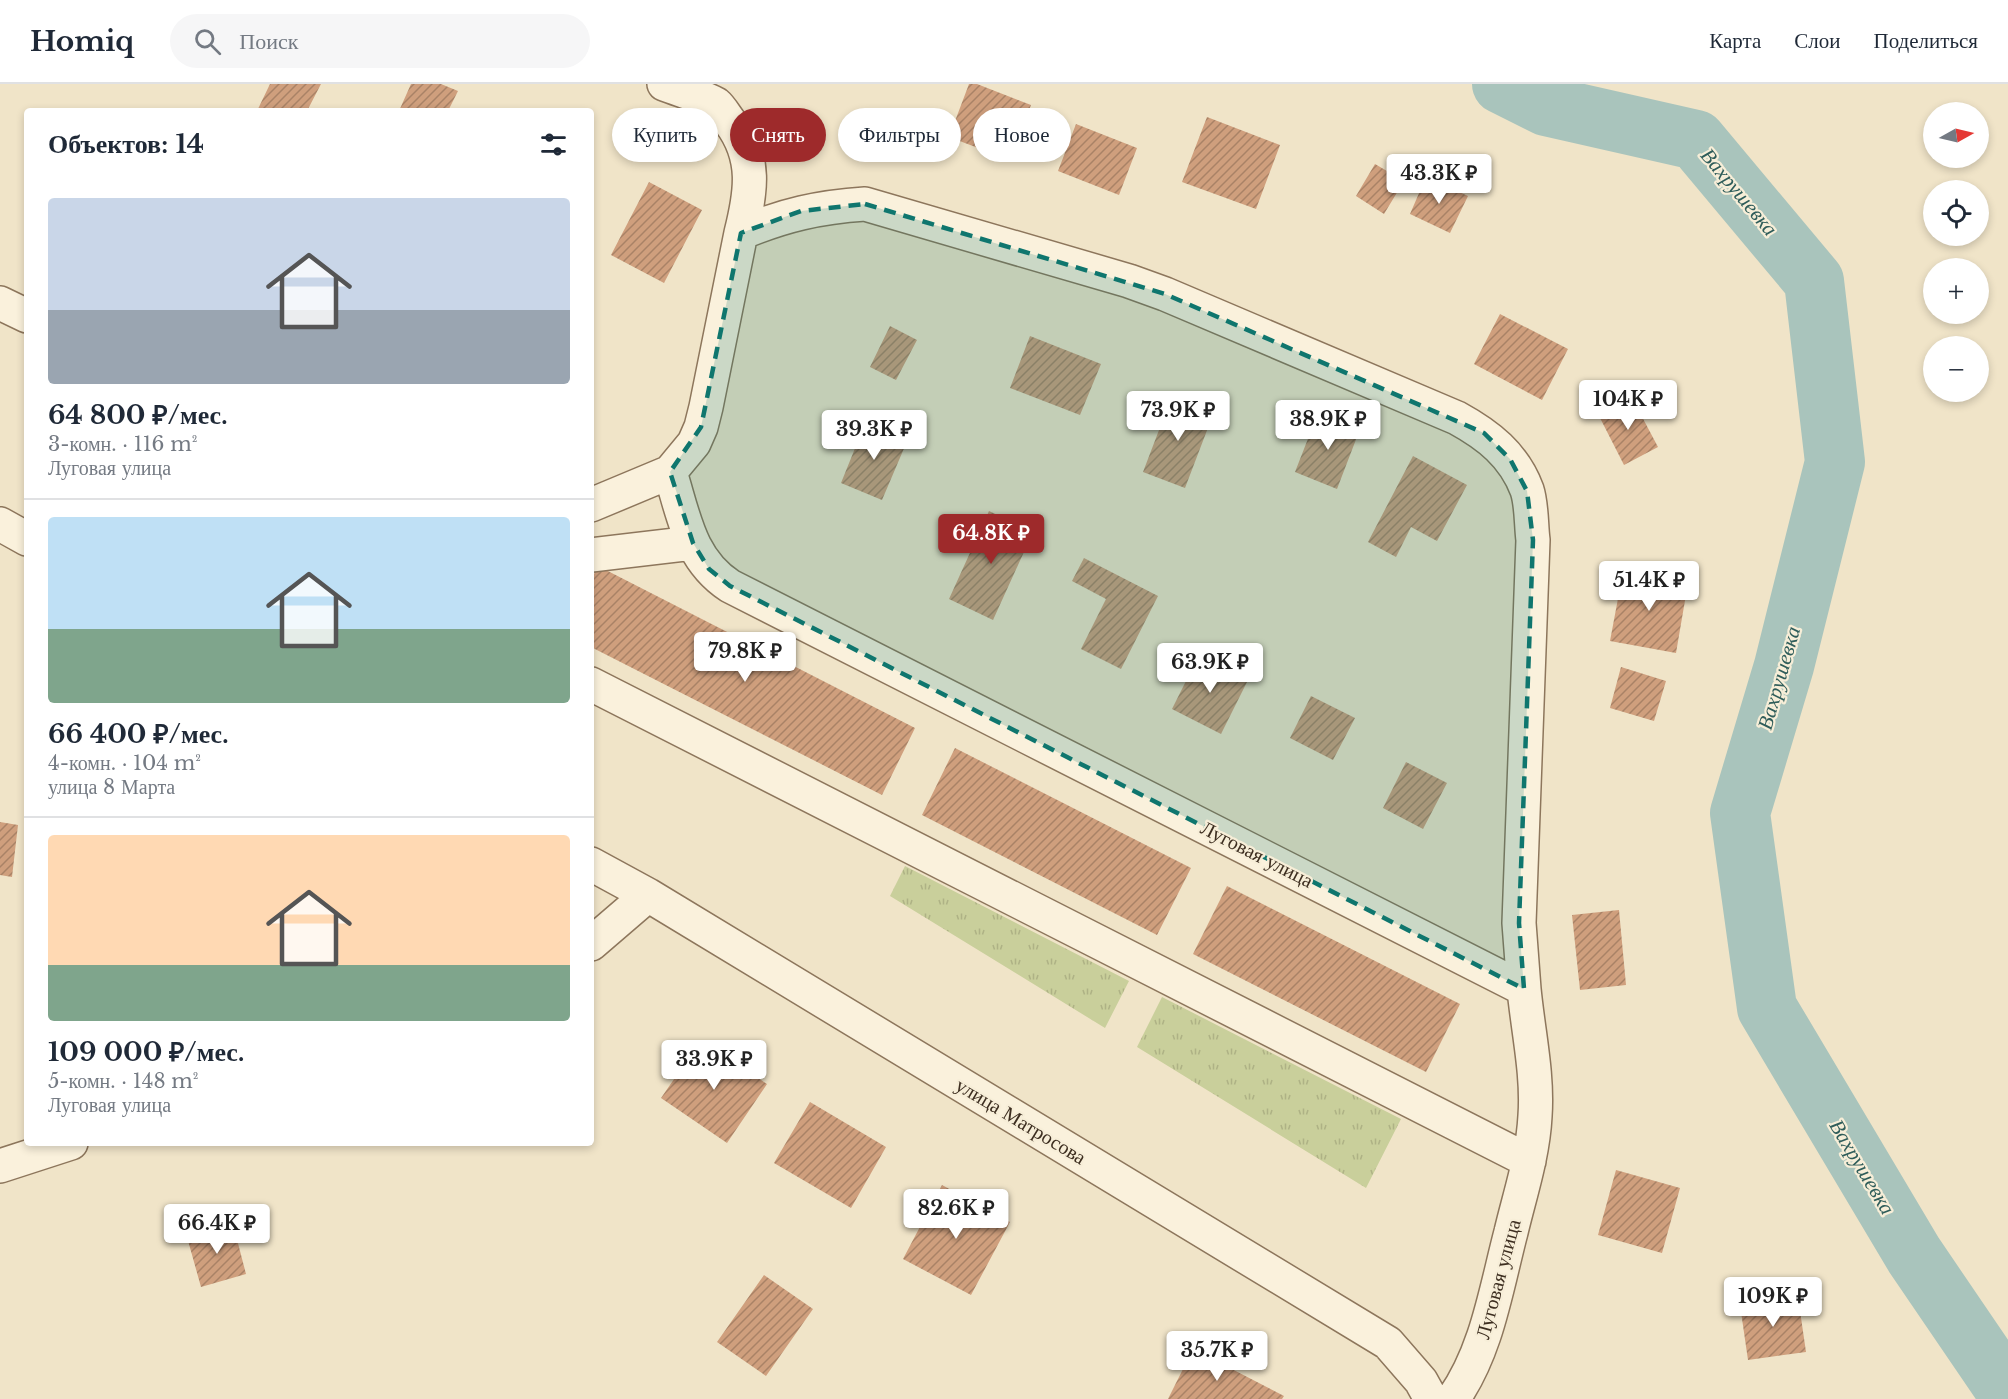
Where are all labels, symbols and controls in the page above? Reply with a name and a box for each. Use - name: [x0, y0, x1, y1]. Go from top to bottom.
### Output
- search box: [170, 14, 590, 68]
- text: Homiq: [30, 24, 134, 59]
- icon: search: [191, 25, 224, 58]
- text: Поиск: [239, 28, 298, 55]
- text: Карта: [1709, 28, 1761, 54]
- text: Слои: [1794, 28, 1840, 54]
- text: Поделиться: [1873, 28, 1978, 54]
- north arrow: [1923, 102, 1989, 168]
- map controls: [1923, 102, 1989, 402]
- chip: Купить: [612, 108, 718, 162]
- chip: Снять: [730, 108, 826, 162]
- chip: Фильтры: [838, 108, 961, 162]
- chip: Новое: [973, 108, 1071, 162]
- text: Объектов: 14: [48, 128, 204, 160]
- icon: filters: [537, 128, 570, 161]
- water label: Вахрушевка: [1695, 143, 1783, 241]
- pin: 43.3K ₽: [1384, 154, 1494, 205]
- text: 43.3K ₽: [1401, 161, 1477, 185]
- button: locate: [1923, 180, 1989, 246]
- icon: home: [255, 237, 363, 345]
- button: +: [1923, 258, 1989, 324]
- button: −: [1923, 336, 1989, 402]
- pin: 104K ₽: [1579, 380, 1677, 431]
- text: 104K ₽: [1593, 387, 1663, 411]
- pin: 73.9K ₽: [1123, 391, 1233, 442]
- text: 73.9K ₽: [1141, 398, 1215, 422]
- text: 64 800 ₽/мес.: [48, 399, 228, 431]
- pin: 38.9K ₽: [1273, 400, 1383, 451]
- text: 38.9K ₽: [1289, 407, 1367, 431]
- pin: 39.3K ₽: [819, 410, 929, 461]
- text: 39.3K ₽: [836, 417, 912, 441]
- text: 3-комн. · 116 m²: [48, 432, 197, 456]
- text: Луговая улица: [48, 456, 171, 480]
- pin: 64.8K ₽: [936, 514, 1046, 565]
- text: 64.8K ₽: [952, 521, 1030, 545]
- icon: home: [255, 556, 363, 664]
- pin: 51.4K ₽: [1594, 561, 1704, 612]
- text: 51.4K ₽: [1613, 568, 1685, 592]
- water label: Вахрушевка: [1752, 623, 1806, 733]
- pin: 79.8K ₽: [690, 632, 800, 683]
- text: 79.8K ₽: [708, 639, 782, 663]
- pin: 63.9K ₽: [1155, 643, 1265, 694]
- text: 63.9K ₽: [1171, 650, 1249, 674]
- text: 66 400 ₽/мес.: [48, 718, 229, 750]
- text: 4-комн. · 104 m²: [48, 751, 201, 775]
- text: улица 8 Марта: [48, 775, 175, 799]
- street label: Луговая улица: [1197, 815, 1317, 893]
- icon: home: [255, 874, 363, 982]
- text: 109 000 ₽/мес.: [48, 1036, 245, 1068]
- pin: 33.9K ₽: [659, 1040, 769, 1091]
- text: 33.9K ₽: [675, 1047, 753, 1071]
- text: 5-комн. · 148 m²: [48, 1069, 198, 1093]
- street label: улица Матросова: [952, 1073, 1091, 1169]
- text: Луговая улица: [48, 1093, 171, 1117]
- water label: Вахрушевка: [1823, 1115, 1901, 1219]
- pin: 82.6K ₽: [901, 1189, 1011, 1240]
- text: 82.6K ₽: [917, 1196, 995, 1220]
- pin: 66.4K ₽: [162, 1204, 272, 1255]
- text: 66.4K ₽: [178, 1211, 256, 1235]
- street label: Луговая улица: [1470, 1216, 1526, 1342]
- pin: 109K ₽: [1724, 1277, 1822, 1328]
- text: 109K ₽: [1738, 1284, 1808, 1308]
- pin: 35.7K ₽: [1162, 1331, 1272, 1382]
- text: 35.7K ₽: [1181, 1338, 1253, 1362]

